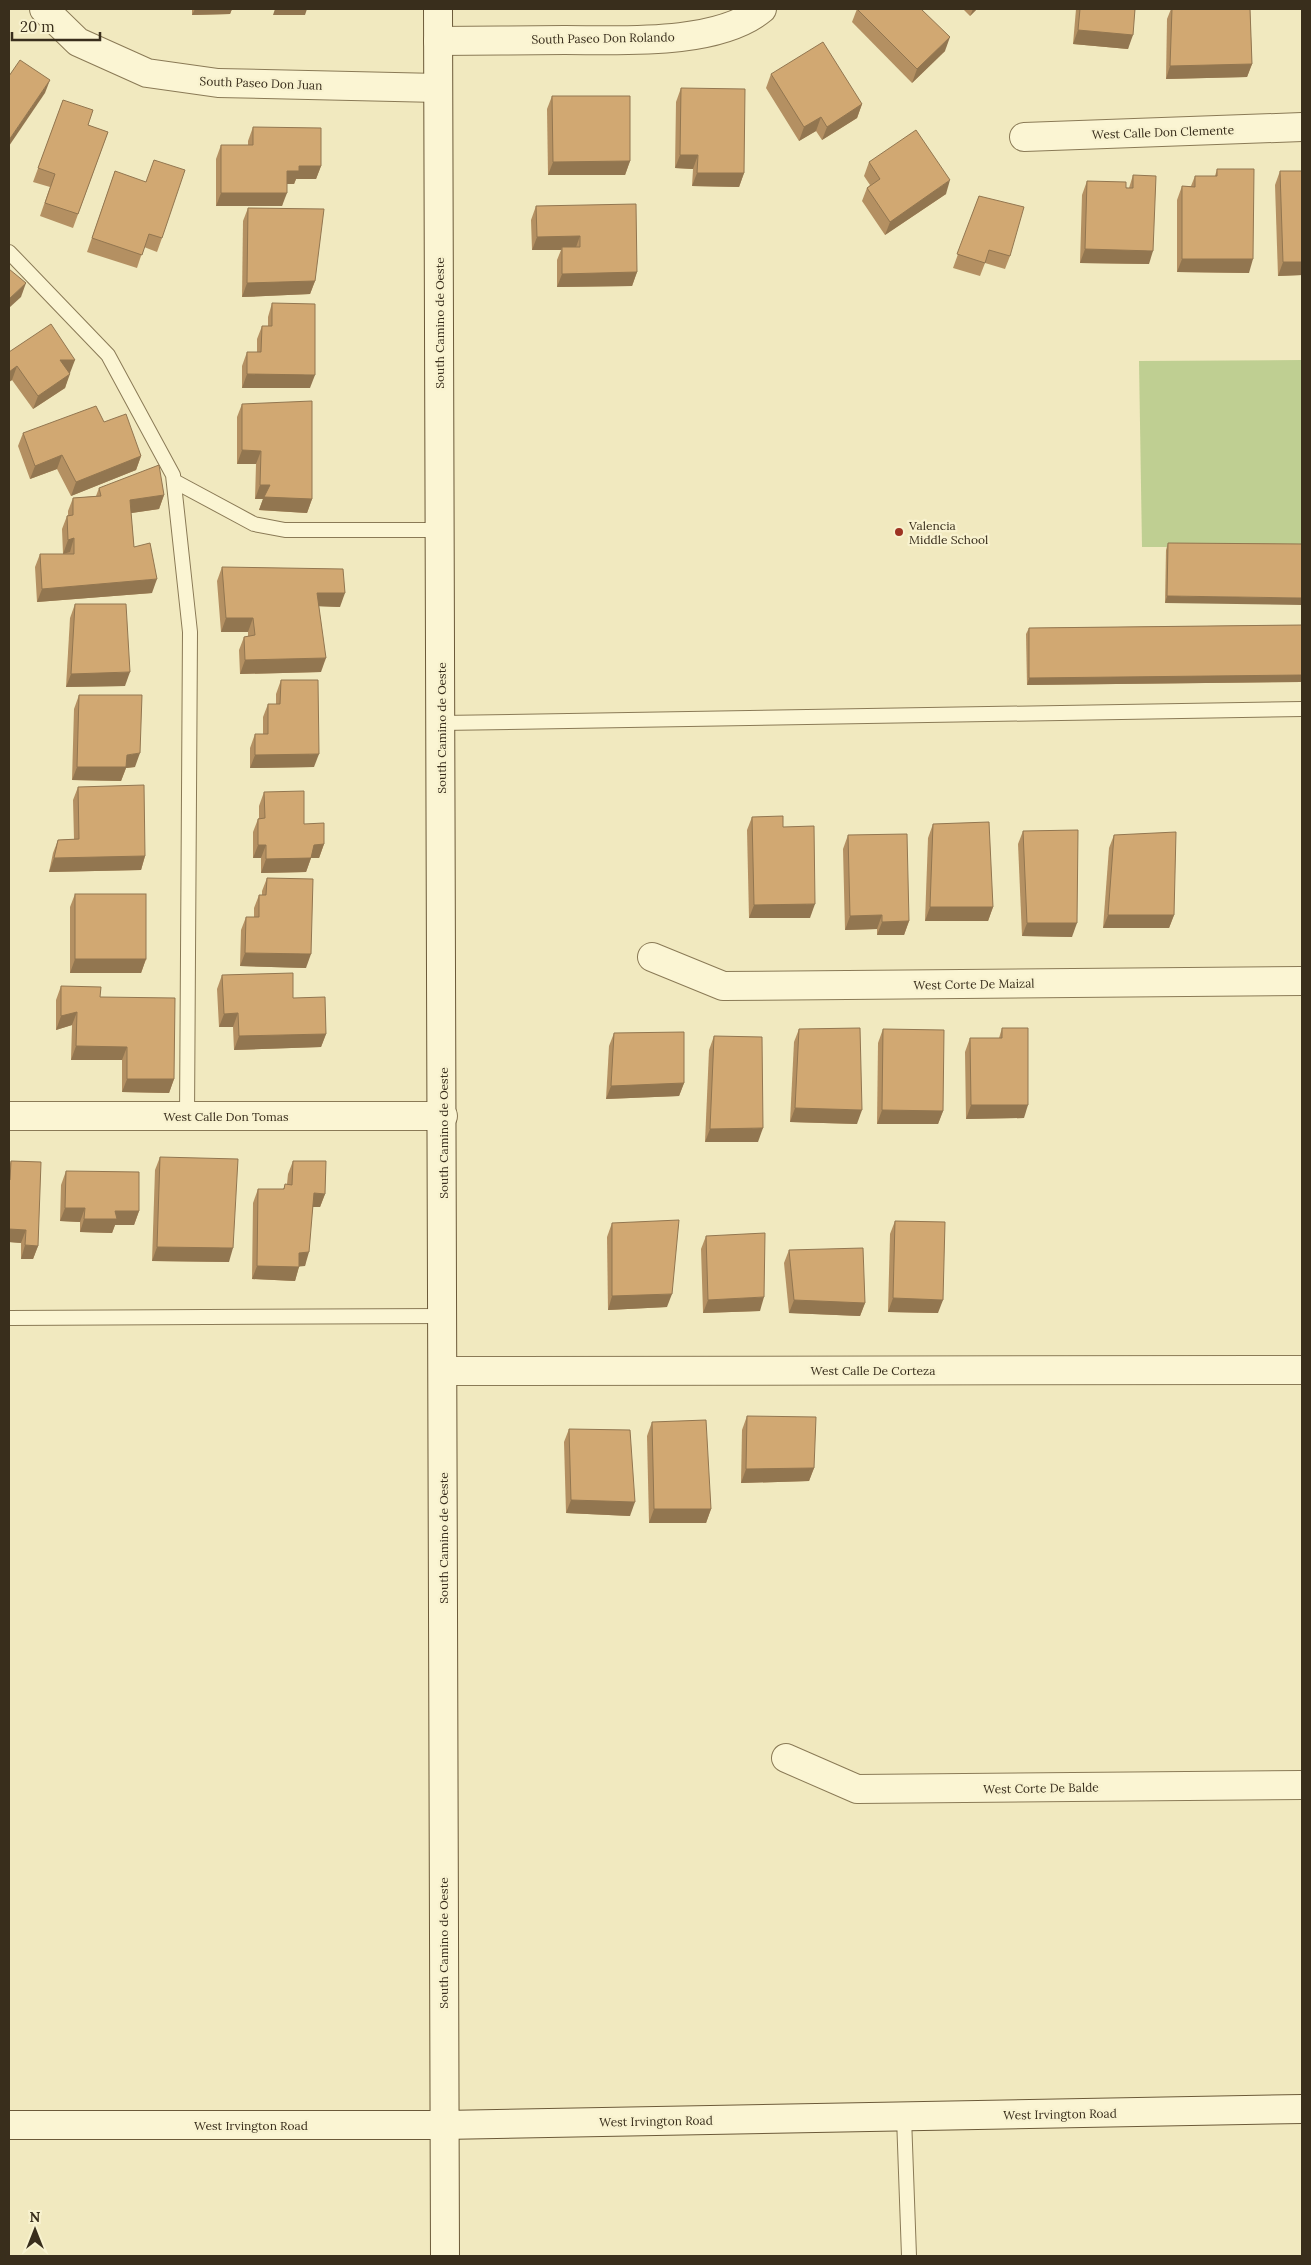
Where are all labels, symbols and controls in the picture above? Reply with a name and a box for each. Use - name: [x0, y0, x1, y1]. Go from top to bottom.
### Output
- scale bar: [12, 10, 100, 42]
- text: 20 m: [20, 17, 55, 36]
- street label: South Paseo Don Rolando: [531, 29, 675, 47]
- street label: South Paseo Don Juan: [199, 73, 323, 93]
- street label: West Calle Don Clemente: [1092, 122, 1235, 142]
- street label: South Camino de Oeste: [432, 257, 447, 389]
- place label: Valencia Middle School: [908, 518, 988, 547]
- marker: Valencia Middle School: [893, 526, 905, 538]
- street label: South Camino de Oeste: [434, 662, 449, 794]
- street label: West Corte De Maizal: [913, 975, 1035, 993]
- street label: South Camino de Oeste: [436, 1067, 451, 1199]
- street label: West Calle Don Tomas: [163, 1109, 289, 1124]
- street label: West Calle De Corteza: [811, 1363, 935, 1378]
- street label: South Camino de Oeste: [436, 1472, 451, 1604]
- street label: West Corte De Balde: [983, 1779, 1099, 1797]
- street label: South Camino de Oeste: [436, 1877, 451, 2009]
- street label: West Irvington Road: [1003, 2106, 1117, 2122]
- street label: West Irvington Road: [599, 2113, 713, 2129]
- street label: West Irvington Road: [194, 2118, 308, 2133]
- north arrow: [10, 2205, 60, 2255]
- text: N: [30, 2208, 41, 2226]

